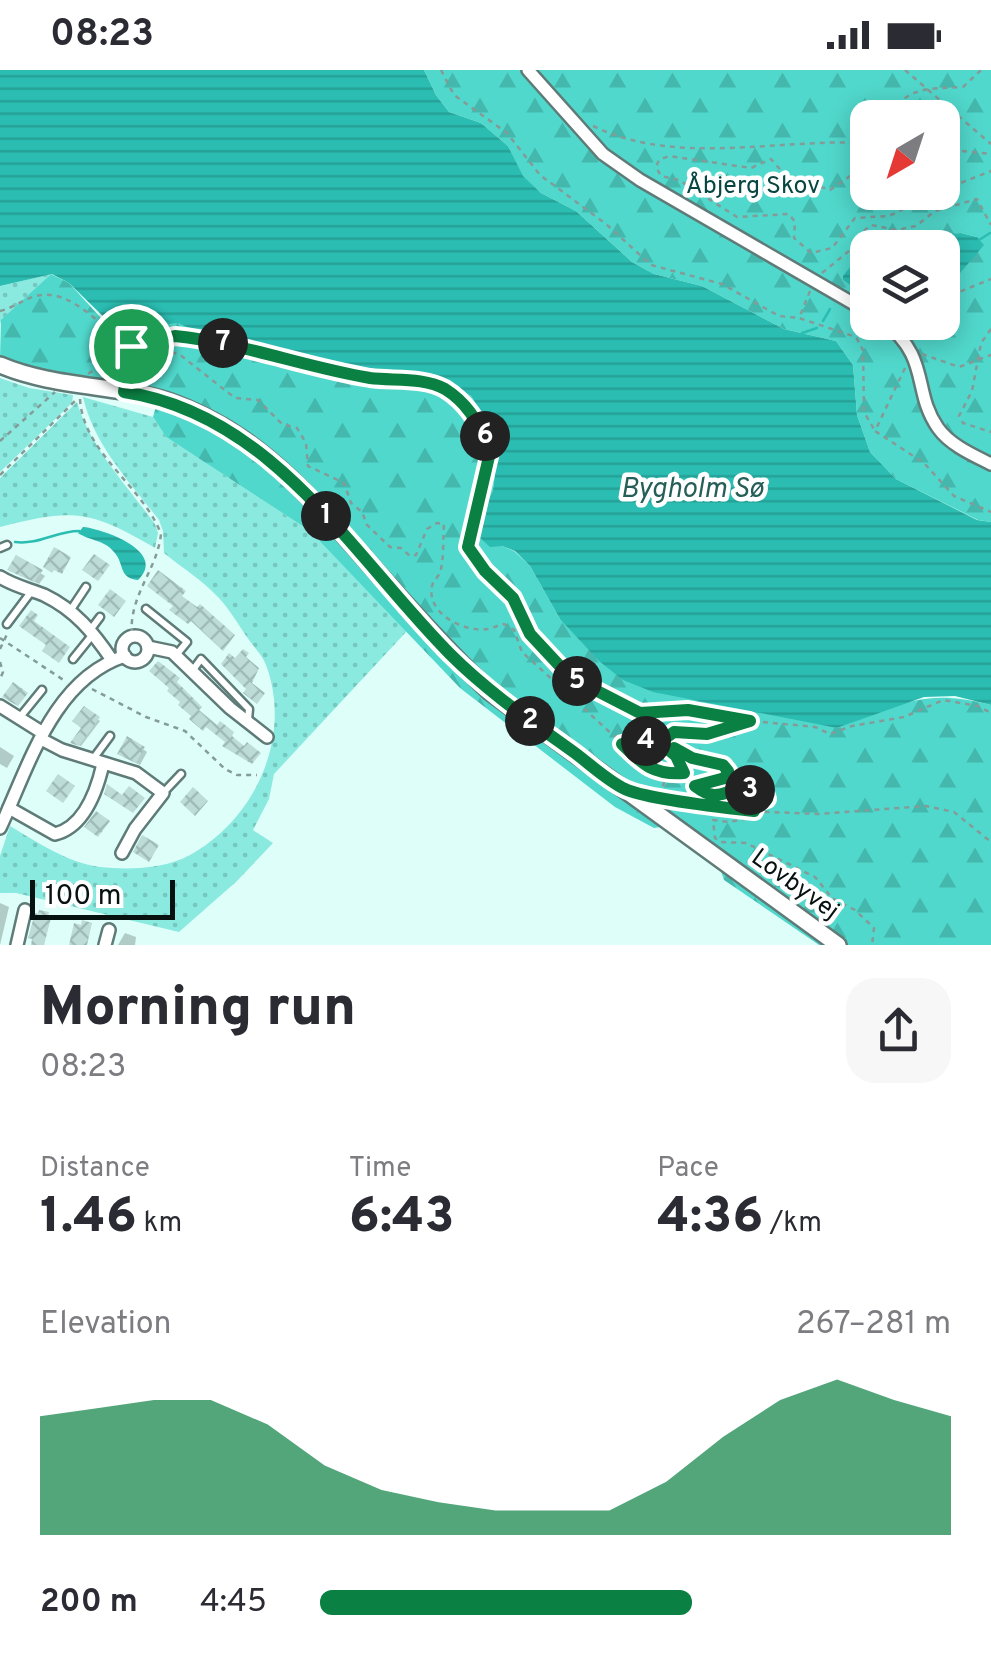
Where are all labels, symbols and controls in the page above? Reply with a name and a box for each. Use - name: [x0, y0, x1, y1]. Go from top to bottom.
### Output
- text: 08:23: [50, 11, 154, 60]
- north arrow: [850, 100, 960, 210]
- map controls: [850, 100, 960, 340]
- park label: Åbjerg Skov: [686, 171, 820, 203]
- button: layers: [850, 230, 960, 340]
- pin: [89, 304, 174, 389]
- pin: 7: [198, 318, 248, 368]
- icon: arrive: [104, 319, 159, 374]
- text: 7: [215, 325, 231, 361]
- pin: 6: [460, 411, 510, 461]
- text: 6: [476, 418, 494, 454]
- water label: Bygholm Sø: [621, 472, 765, 508]
- pin: 1: [301, 491, 351, 541]
- text: 1: [320, 498, 332, 534]
- pin: 5: [552, 656, 602, 706]
- text: 5: [568, 663, 586, 699]
- pin: 2: [505, 696, 555, 746]
- text: 2: [521, 703, 539, 739]
- pin: 4: [621, 716, 671, 766]
- text: 4: [637, 723, 655, 759]
- pin: 3: [725, 765, 775, 815]
- text: 3: [742, 772, 758, 808]
- street label: Lovbyvej: [744, 843, 844, 928]
- scale bar: [30, 875, 175, 920]
- text: 100 m: [45, 879, 121, 915]
- text: Morning run: [40, 975, 356, 1045]
- button: share: [846, 978, 951, 1083]
- text: 08:23: [40, 1048, 126, 1088]
- text: Distance: [40, 1151, 150, 1187]
- text: Time: [349, 1151, 411, 1187]
- text: Pace: [657, 1151, 719, 1187]
- text: 1.46: [40, 1187, 137, 1250]
- text: 6:43: [349, 1187, 455, 1250]
- text: 4:36: [657, 1187, 763, 1250]
- text: km: [137, 1206, 182, 1242]
- text: /km: [763, 1206, 822, 1242]
- text: Elevation: [40, 1305, 172, 1345]
- text: 267–281 m: [796, 1305, 951, 1345]
- text: 200 m: [40, 1583, 138, 1623]
- text: 4:45: [200, 1583, 267, 1623]

